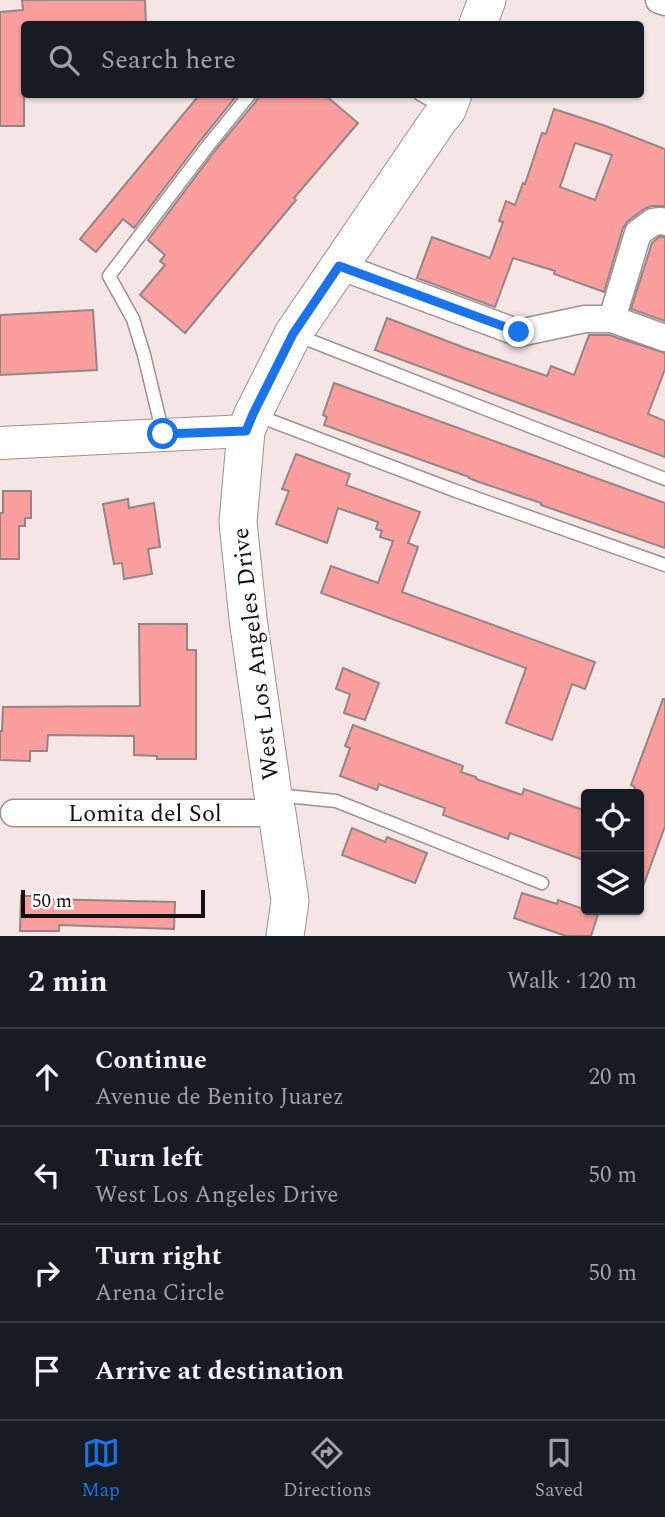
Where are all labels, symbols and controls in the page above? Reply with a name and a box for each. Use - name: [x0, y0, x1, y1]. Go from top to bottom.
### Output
- search box: [21, 21, 644, 98]
- text: Search here: [101, 40, 236, 80]
- icon: search: [45, 41, 83, 79]
- route end: [503, 316, 534, 347]
- route start: [147, 418, 178, 449]
- street label: West Los Angeles Drive: [223, 526, 289, 782]
- map controls: [581, 789, 644, 915]
- button: locate: [581, 789, 644, 852]
- street label: Lomita del Sol: [68, 796, 222, 832]
- button: layers: [581, 852, 644, 915]
- scale bar: [21, 887, 205, 919]
- text: 50 m: [32, 887, 72, 916]
- text: 2 min: [28, 959, 108, 1005]
- text: Walk · 120 m: [507, 964, 637, 999]
- text: Continue: [95, 1040, 207, 1080]
- icon: ahead: [28, 1058, 66, 1096]
- text: 20 m: [588, 1060, 637, 1095]
- text: Avenue de Benito Juarez: [95, 1080, 344, 1115]
- text: Turn left: [95, 1138, 203, 1178]
- icon: left: [28, 1156, 66, 1194]
- text: 50 m: [588, 1158, 637, 1193]
- text: West Los Angeles Drive: [95, 1178, 338, 1213]
- text: Turn right: [95, 1236, 222, 1276]
- icon: right: [28, 1254, 66, 1292]
- text: 50 m: [588, 1256, 637, 1291]
- text: Arena Circle: [95, 1276, 225, 1311]
- text: Arrive at destination: [95, 1351, 344, 1391]
- icon: arrive: [28, 1352, 66, 1390]
- tab: Map: [82, 1434, 120, 1505]
- tab: Directions: [283, 1434, 372, 1505]
- tab: Saved: [535, 1434, 583, 1505]

